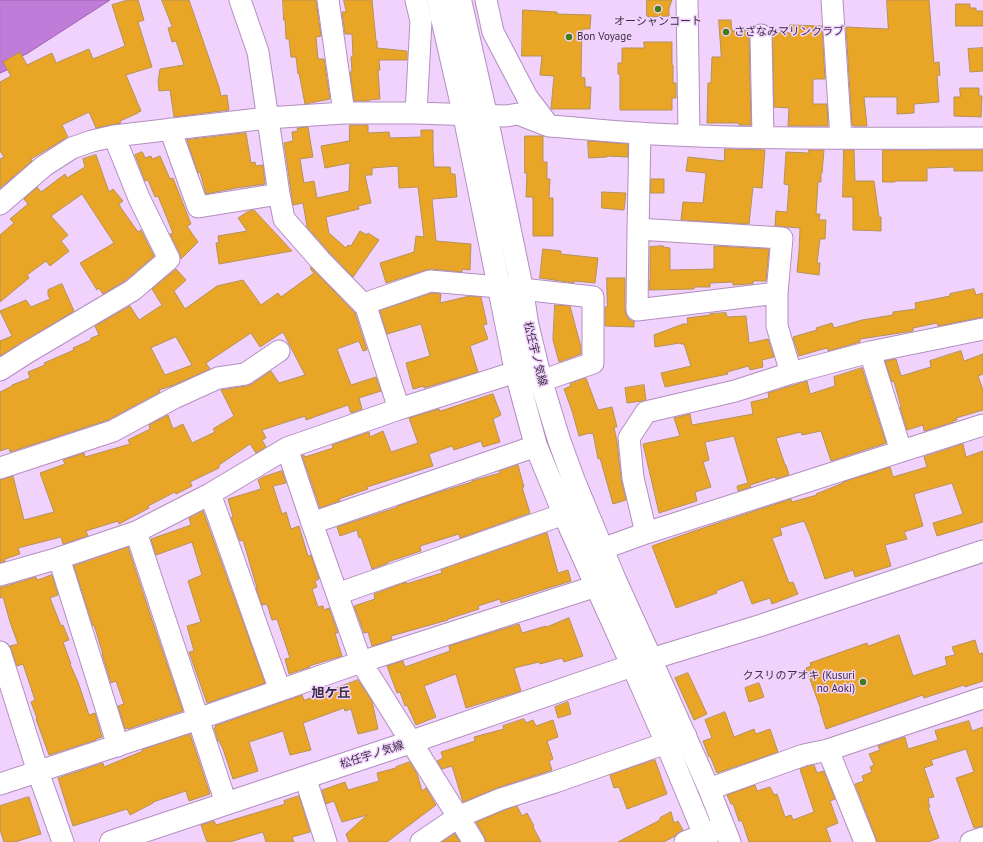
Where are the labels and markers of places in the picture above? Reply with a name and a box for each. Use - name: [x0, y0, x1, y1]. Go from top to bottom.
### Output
- marker: オーシャンコート: [653, 4, 663, 14]
- place label: オーシャンコート: [614, 15, 702, 29]
- place label: さざなみマリンクラブ: [734, 25, 844, 39]
- marker: さざなみマリンクラブ: [721, 27, 731, 37]
- place label: Bon Voyage: [577, 30, 632, 44]
- marker: Bon Voyage: [564, 32, 574, 42]
- place label: クスリのアオキ (Kusuri no Aoki): [742, 669, 855, 695]
- marker: クスリのアオキ (Kusuri no Aoki): [858, 677, 868, 687]

